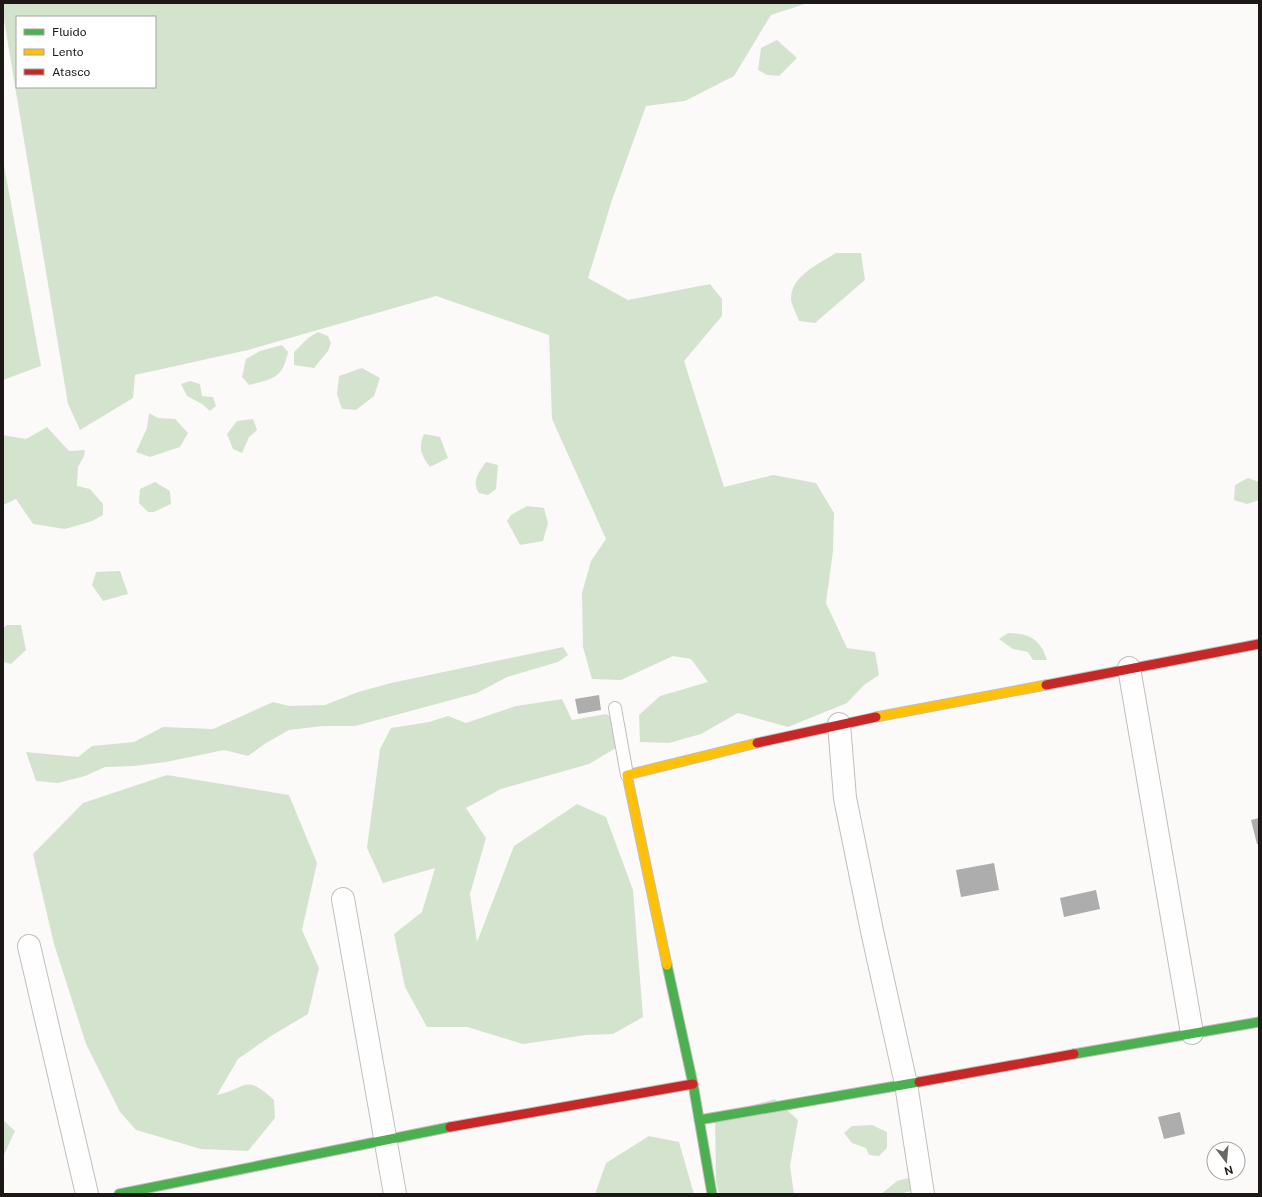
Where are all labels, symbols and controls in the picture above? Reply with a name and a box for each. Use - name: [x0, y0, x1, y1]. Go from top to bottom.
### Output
- legend: [16, 16, 156, 88]
- text: Fluido: [52, 25, 87, 39]
- text: Lento: [52, 45, 84, 59]
- text: Atasco: [52, 65, 91, 79]
- north arrow: [1206, 1141, 1246, 1181]
- text: N: [1223, 1164, 1235, 1178]

